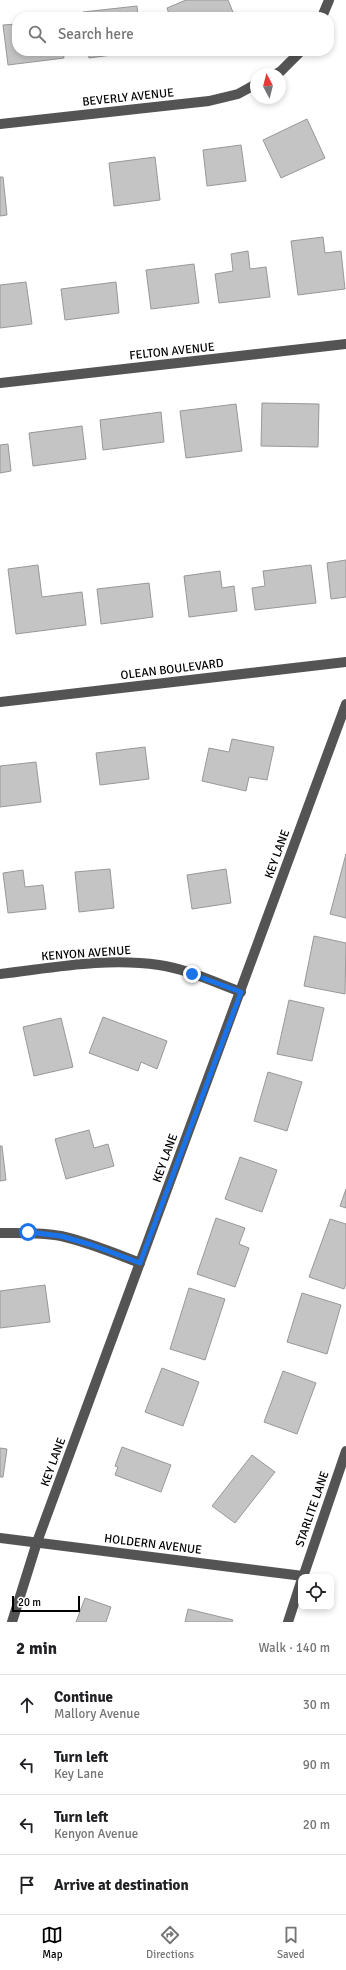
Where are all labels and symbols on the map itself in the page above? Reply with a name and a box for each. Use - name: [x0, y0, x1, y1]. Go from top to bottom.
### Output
- north arrow: [250, 68, 286, 104]
- street label: BEVERLY AVENUE: [81, 85, 175, 110]
- street label: FELTON AVENUE: [129, 340, 216, 363]
- street label: OLEAN BOULEVARD: [120, 656, 225, 683]
- street label: KEY LANE: [262, 827, 293, 881]
- street label: KENYON AVENUE: [41, 943, 132, 964]
- route end: [183, 965, 201, 983]
- street label: KEY LANE: [150, 1131, 181, 1185]
- route start: [19, 1223, 37, 1241]
- street label: KEY LANE: [38, 1435, 69, 1489]
- street label: STARLITE LANE: [292, 1469, 333, 1549]
- street label: HOLDERN AVENUE: [103, 1531, 203, 1558]
- scale bar: [12, 1594, 80, 1613]

